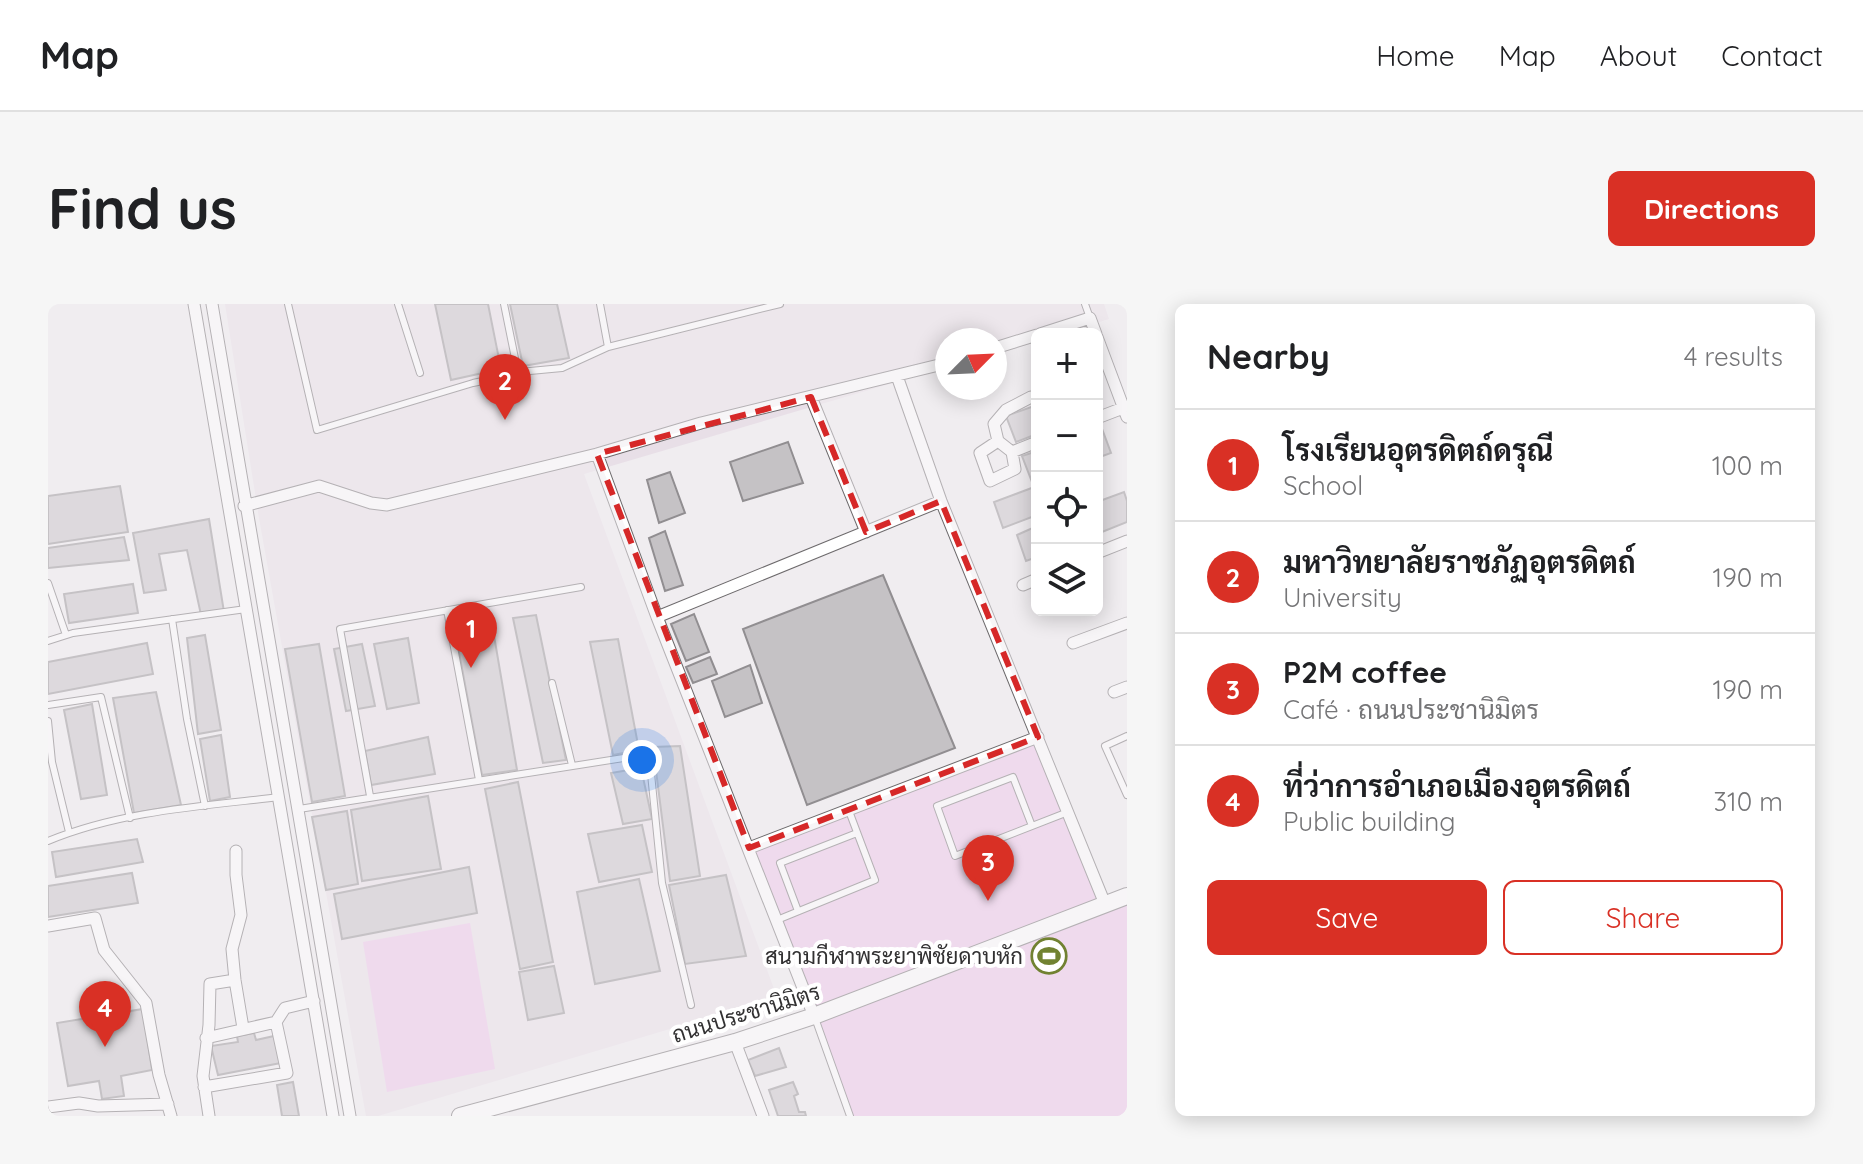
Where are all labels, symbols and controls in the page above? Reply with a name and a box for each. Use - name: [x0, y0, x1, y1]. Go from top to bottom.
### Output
- text: Map: [40, 31, 119, 79]
- text: Home: [1376, 38, 1455, 73]
- text: Map: [1499, 38, 1556, 73]
- text: About: [1600, 38, 1677, 73]
- text: Contact: [1721, 38, 1823, 73]
- button: Directions: [1608, 171, 1815, 246]
- text: Find us: [48, 173, 237, 243]
- north arrow: [935, 328, 1007, 400]
- map controls: [1031, 328, 1103, 616]
- button: +: [1031, 328, 1103, 400]
- text: Nearby: [1207, 335, 1330, 378]
- text: 4 results: [1684, 340, 1783, 373]
- pin: 2: [479, 354, 531, 420]
- button: −: [1031, 400, 1103, 472]
- text: โรงเรียนอุตรดิตถ์ดรุณี: [1283, 431, 1553, 469]
- text: 1: [1228, 449, 1238, 482]
- text: 100 m: [1712, 449, 1783, 482]
- text: School: [1283, 469, 1363, 502]
- button: locate: [1031, 472, 1103, 544]
- text: มหาวิทยาลัยราชภัฏอุตรดิตถ์: [1283, 543, 1636, 581]
- button: layers: [1031, 544, 1103, 616]
- text: 2: [1226, 561, 1240, 594]
- text: 190 m: [1713, 561, 1783, 594]
- text: University: [1283, 581, 1402, 614]
- pin: 1: [445, 602, 497, 668]
- text: P2M coffee: [1283, 653, 1447, 691]
- text: 3: [1226, 673, 1240, 706]
- text: 190 m: [1713, 673, 1783, 706]
- text: Café · ถนนประชานิมิตร: [1283, 693, 1539, 726]
- your location: [622, 740, 662, 780]
- text: ที่ว่าการอำเภอเมืองอุตรดิตถ์: [1283, 767, 1631, 805]
- text: 4: [1225, 785, 1241, 818]
- text: 310 m: [1713, 785, 1783, 818]
- text: Public building: [1283, 805, 1455, 838]
- pin: 3: [962, 835, 1014, 901]
- button: Save: [1207, 880, 1487, 955]
- button: Share: [1503, 880, 1783, 955]
- sports icon: สนามกีฬาพระยาพิชัยดาบหัก: [1030, 937, 1068, 975]
- place label: สนามกีฬาพระยาพิชัยดาบหัก: [765, 942, 1023, 970]
- street label: ถนนประชานิมิตร: [669, 977, 823, 1049]
- pin: 4: [79, 981, 131, 1047]

